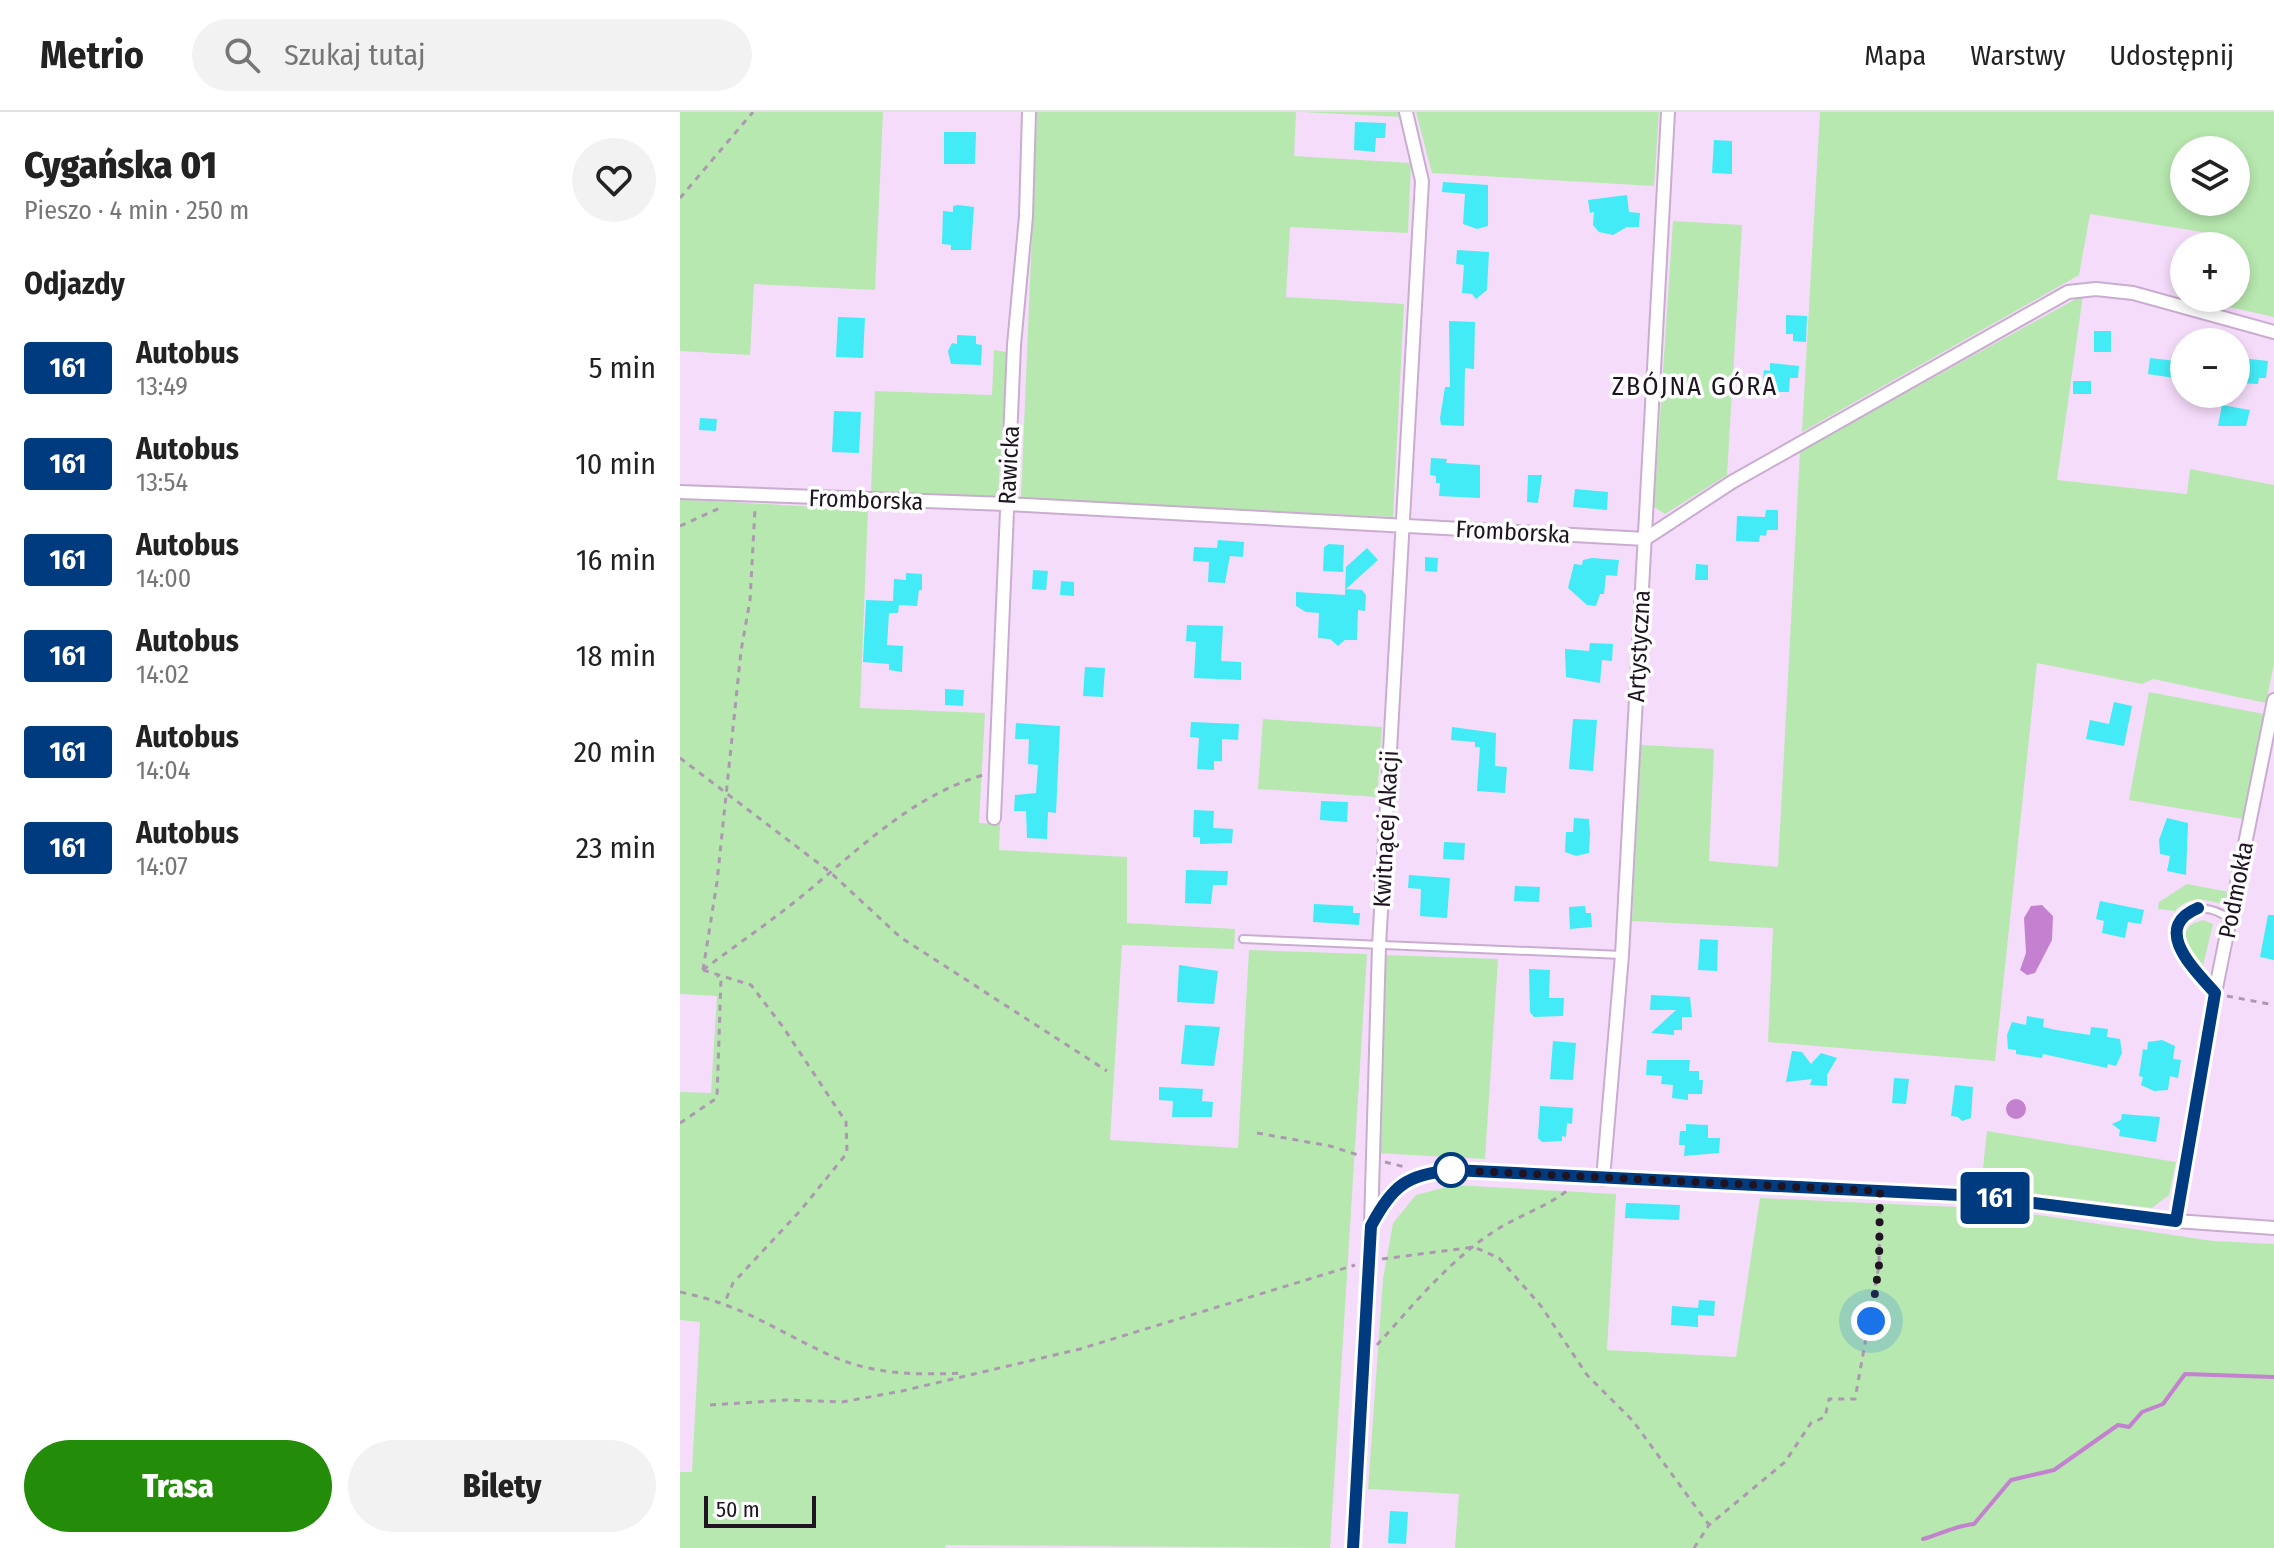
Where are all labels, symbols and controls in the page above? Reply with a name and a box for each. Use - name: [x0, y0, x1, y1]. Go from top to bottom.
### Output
- search box: [192, 19, 752, 91]
- text: Metrio: [40, 32, 144, 78]
- icon: search: [220, 33, 264, 77]
- text: Szukaj tutaj: [284, 37, 426, 73]
- text: Mapa: [1864, 39, 1926, 72]
- text: Warstwy: [1970, 39, 2066, 72]
- text: Udostępnij: [2110, 39, 2234, 72]
- map controls: [2170, 136, 2250, 408]
- button: layers: [2170, 136, 2250, 216]
- button: heart: [572, 138, 656, 222]
- text: Cygańska 01: [24, 142, 217, 188]
- text: Pieszo · 4 min · 250 m: [24, 195, 249, 226]
- button: +: [2170, 232, 2250, 312]
- text: Odjazdy: [24, 266, 125, 302]
- button: −: [2170, 328, 2250, 408]
- text: Autobus: [136, 335, 239, 371]
- text: 5 min: [589, 350, 656, 386]
- text: 161: [50, 351, 86, 384]
- text: 13:49: [136, 371, 188, 402]
- district label: ZBÓJNA GÓRA: [1612, 371, 1778, 402]
- street label: Rawicka: [993, 425, 1025, 505]
- text: Autobus: [136, 431, 239, 467]
- text: 10 min: [575, 446, 656, 482]
- text: 161: [50, 447, 86, 480]
- text: 13:54: [136, 467, 188, 498]
- street label: Fromborska: [808, 484, 924, 516]
- street label: Fromborska: [1455, 515, 1571, 549]
- text: Autobus: [136, 527, 239, 563]
- text: 16 min: [576, 542, 656, 578]
- text: 161: [50, 543, 86, 576]
- text: 14:00: [136, 563, 191, 594]
- street label: Artystyczna: [1622, 589, 1656, 703]
- text: Autobus: [136, 623, 239, 659]
- text: 18 min: [576, 638, 656, 674]
- text: 161: [50, 639, 86, 672]
- text: 14:02: [136, 659, 189, 690]
- text: Autobus: [136, 719, 239, 755]
- text: 20 min: [574, 734, 656, 770]
- text: 161: [50, 735, 86, 768]
- street label: Kwitnącej Akacji: [1368, 750, 1404, 908]
- text: 14:04: [136, 755, 190, 786]
- text: Autobus: [136, 815, 239, 851]
- text: 23 min: [576, 830, 656, 866]
- text: 161: [50, 831, 86, 864]
- street label: Podmokła: [2213, 839, 2259, 941]
- text: 14:07: [136, 851, 188, 882]
- unlabelled marker: [1434, 1153, 1468, 1187]
- line badge: 161: [1949, 1172, 2041, 1224]
- text: 161: [1977, 1181, 2013, 1214]
- your location: [1851, 1301, 1891, 1341]
- button: Trasa: [24, 1440, 332, 1532]
- button: Bilety: [348, 1440, 656, 1532]
- scale bar: [704, 1492, 816, 1528]
- text: 50 m: [716, 1496, 760, 1523]

